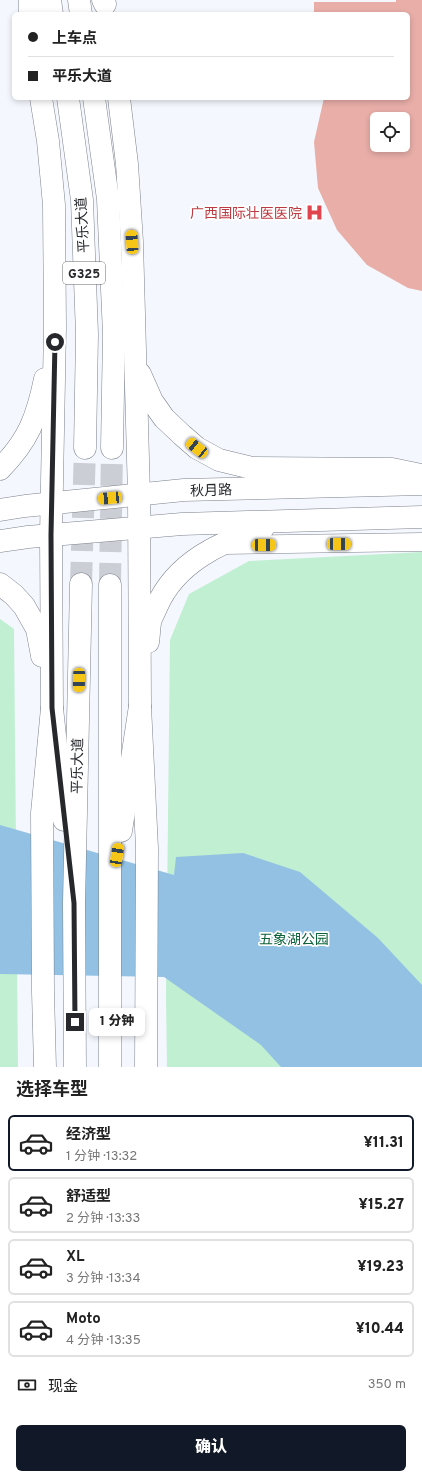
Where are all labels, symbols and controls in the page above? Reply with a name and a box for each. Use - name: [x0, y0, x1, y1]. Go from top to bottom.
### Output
- text: 上车点: [52, 30, 97, 49]
- text: 平乐大道: [52, 68, 112, 87]
- map controls: [370, 112, 410, 152]
- button: locate: [370, 112, 410, 152]
- street label: 平乐大道: [74, 197, 93, 253]
- hospital icon: 广西国际壮医医院: [305, 203, 325, 223]
- place label: 广西国际壮医医院: [190, 205, 302, 223]
- car: [125, 230, 139, 254]
- road number: G325: [63, 262, 105, 284]
- route start: [46, 333, 64, 351]
- car: [184, 436, 210, 460]
- street label: 秋月路: [190, 482, 232, 501]
- car: [98, 491, 122, 505]
- car: [327, 538, 351, 550]
- car: [252, 539, 276, 551]
- car: [73, 668, 85, 692]
- street label: 平乐大道: [70, 738, 87, 794]
- car: [109, 842, 125, 868]
- park label: 五象湖公园: [259, 932, 329, 949]
- callout: 1 分钟: [89, 1008, 145, 1036]
- route end: [66, 1013, 84, 1031]
- text: 1 分钟: [100, 1014, 134, 1030]
- text: 选择车型: [16, 1079, 88, 1102]
- icon: car: [18, 1125, 54, 1161]
- text: 经济型: [66, 1126, 111, 1145]
- text: ¥11.31: [363, 1134, 404, 1153]
- text: 1 分钟 · 13:32: [66, 1149, 137, 1165]
- icon: car: [18, 1187, 54, 1223]
- text: 舒适型: [66, 1188, 111, 1207]
- text: ¥15.27: [359, 1196, 404, 1215]
- text: 2 分钟 · 13:33: [66, 1211, 140, 1227]
- text: XL: [66, 1248, 84, 1267]
- icon: car: [18, 1249, 54, 1285]
- text: ¥19.23: [357, 1258, 404, 1277]
- text: 3 分钟 · 13:34: [66, 1271, 141, 1287]
- text: Moto: [66, 1310, 101, 1329]
- icon: car: [18, 1311, 54, 1347]
- text: ¥10.44: [355, 1320, 404, 1339]
- text: 4 分钟 · 13:35: [66, 1333, 141, 1349]
- icon: cash: [16, 1374, 38, 1396]
- text: 350 m: [368, 1377, 406, 1393]
- text: 现金: [48, 1378, 78, 1397]
- button: 确认: [16, 1425, 406, 1471]

